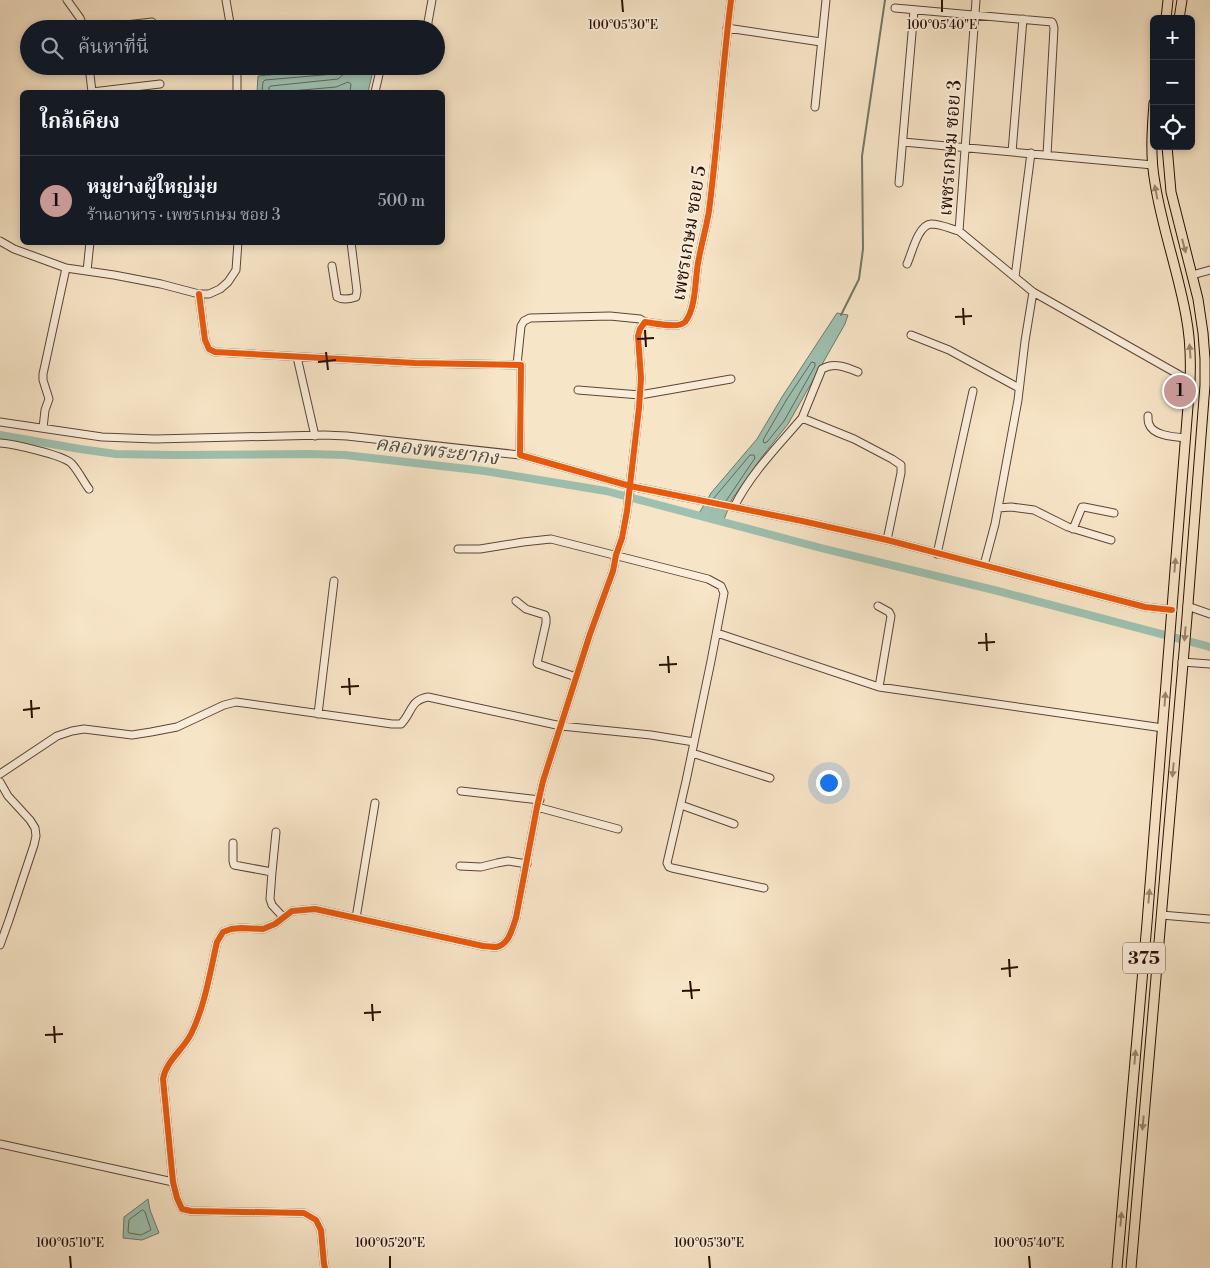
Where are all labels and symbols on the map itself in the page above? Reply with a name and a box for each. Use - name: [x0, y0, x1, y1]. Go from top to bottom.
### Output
- text: 100°05'30"E: [588, 18, 658, 33]
- text: 100°05'40"E: [907, 18, 977, 33]
- street label: เพชรเกษม ซอย 3: [933, 79, 967, 217]
- street label: เพชรเกษม ซอย 5: [666, 164, 712, 302]
- one-way arrow: [1152, 184, 1160, 200]
- one-way arrow: [1181, 238, 1189, 253]
- one-way arrow: [1185, 342, 1193, 358]
- pin: 1: [1164, 372, 1196, 410]
- water label: คลองพระยากง: [374, 432, 501, 472]
- one-way arrow: [1172, 557, 1180, 573]
- one-way arrow: [1181, 626, 1189, 642]
- one-way arrow: [1161, 690, 1169, 706]
- one-way arrow: [1169, 762, 1177, 778]
- your location: [816, 770, 842, 796]
- one-way arrow: [1145, 887, 1153, 903]
- road number: 375: [1123, 942, 1165, 974]
- one-way arrow: [1131, 1049, 1139, 1065]
- one-way arrow: [1139, 1116, 1147, 1132]
- one-way arrow: [1118, 1211, 1126, 1227]
- text: 100°05'10"E: [36, 1236, 104, 1251]
- text: 100°05'20"E: [355, 1236, 425, 1251]
- text: 100°05'30"E: [674, 1236, 744, 1251]
- text: 100°05'40"E: [994, 1236, 1064, 1251]

